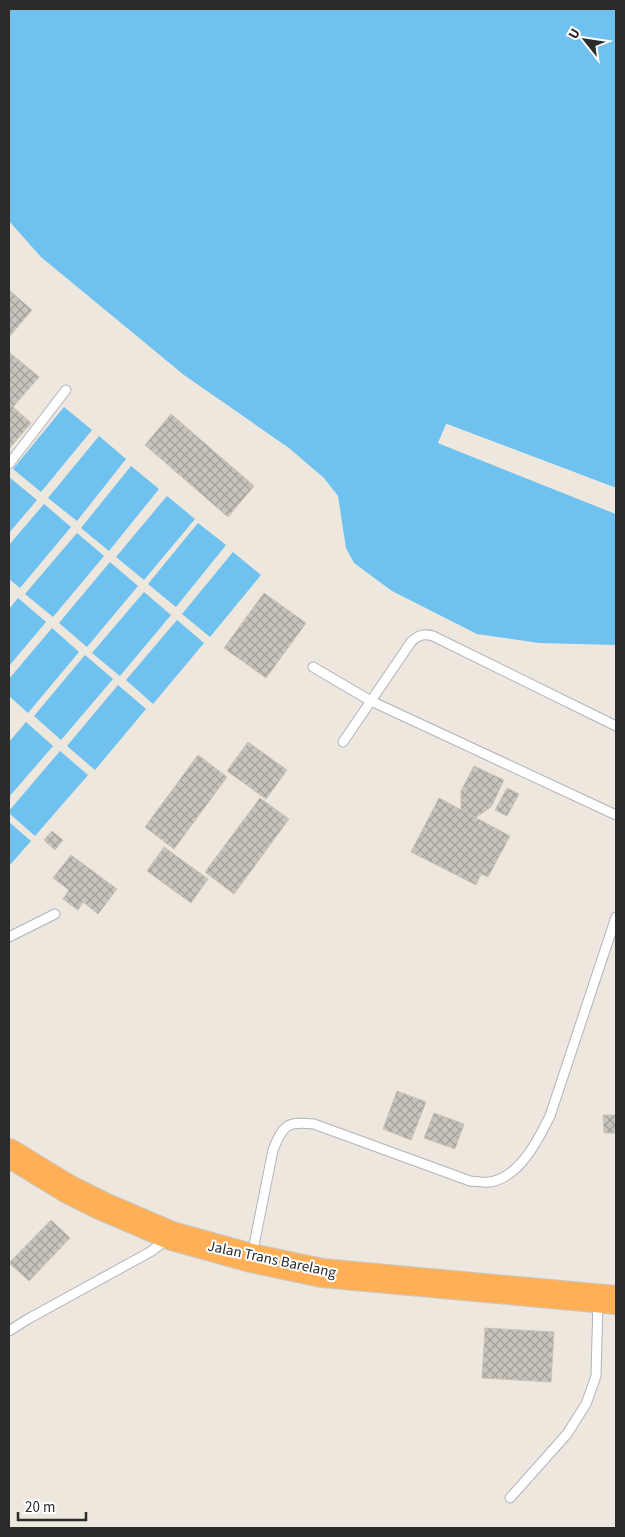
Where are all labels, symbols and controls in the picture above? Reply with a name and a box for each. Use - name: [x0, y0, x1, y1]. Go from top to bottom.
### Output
- north arrow: [560, 15, 610, 65]
- text: U: [564, 25, 586, 43]
- street label: Jalan Trans Barelang: [206, 1236, 338, 1283]
- scale bar: [18, 1490, 85, 1522]
- text: 20 m: [25, 1497, 55, 1518]

